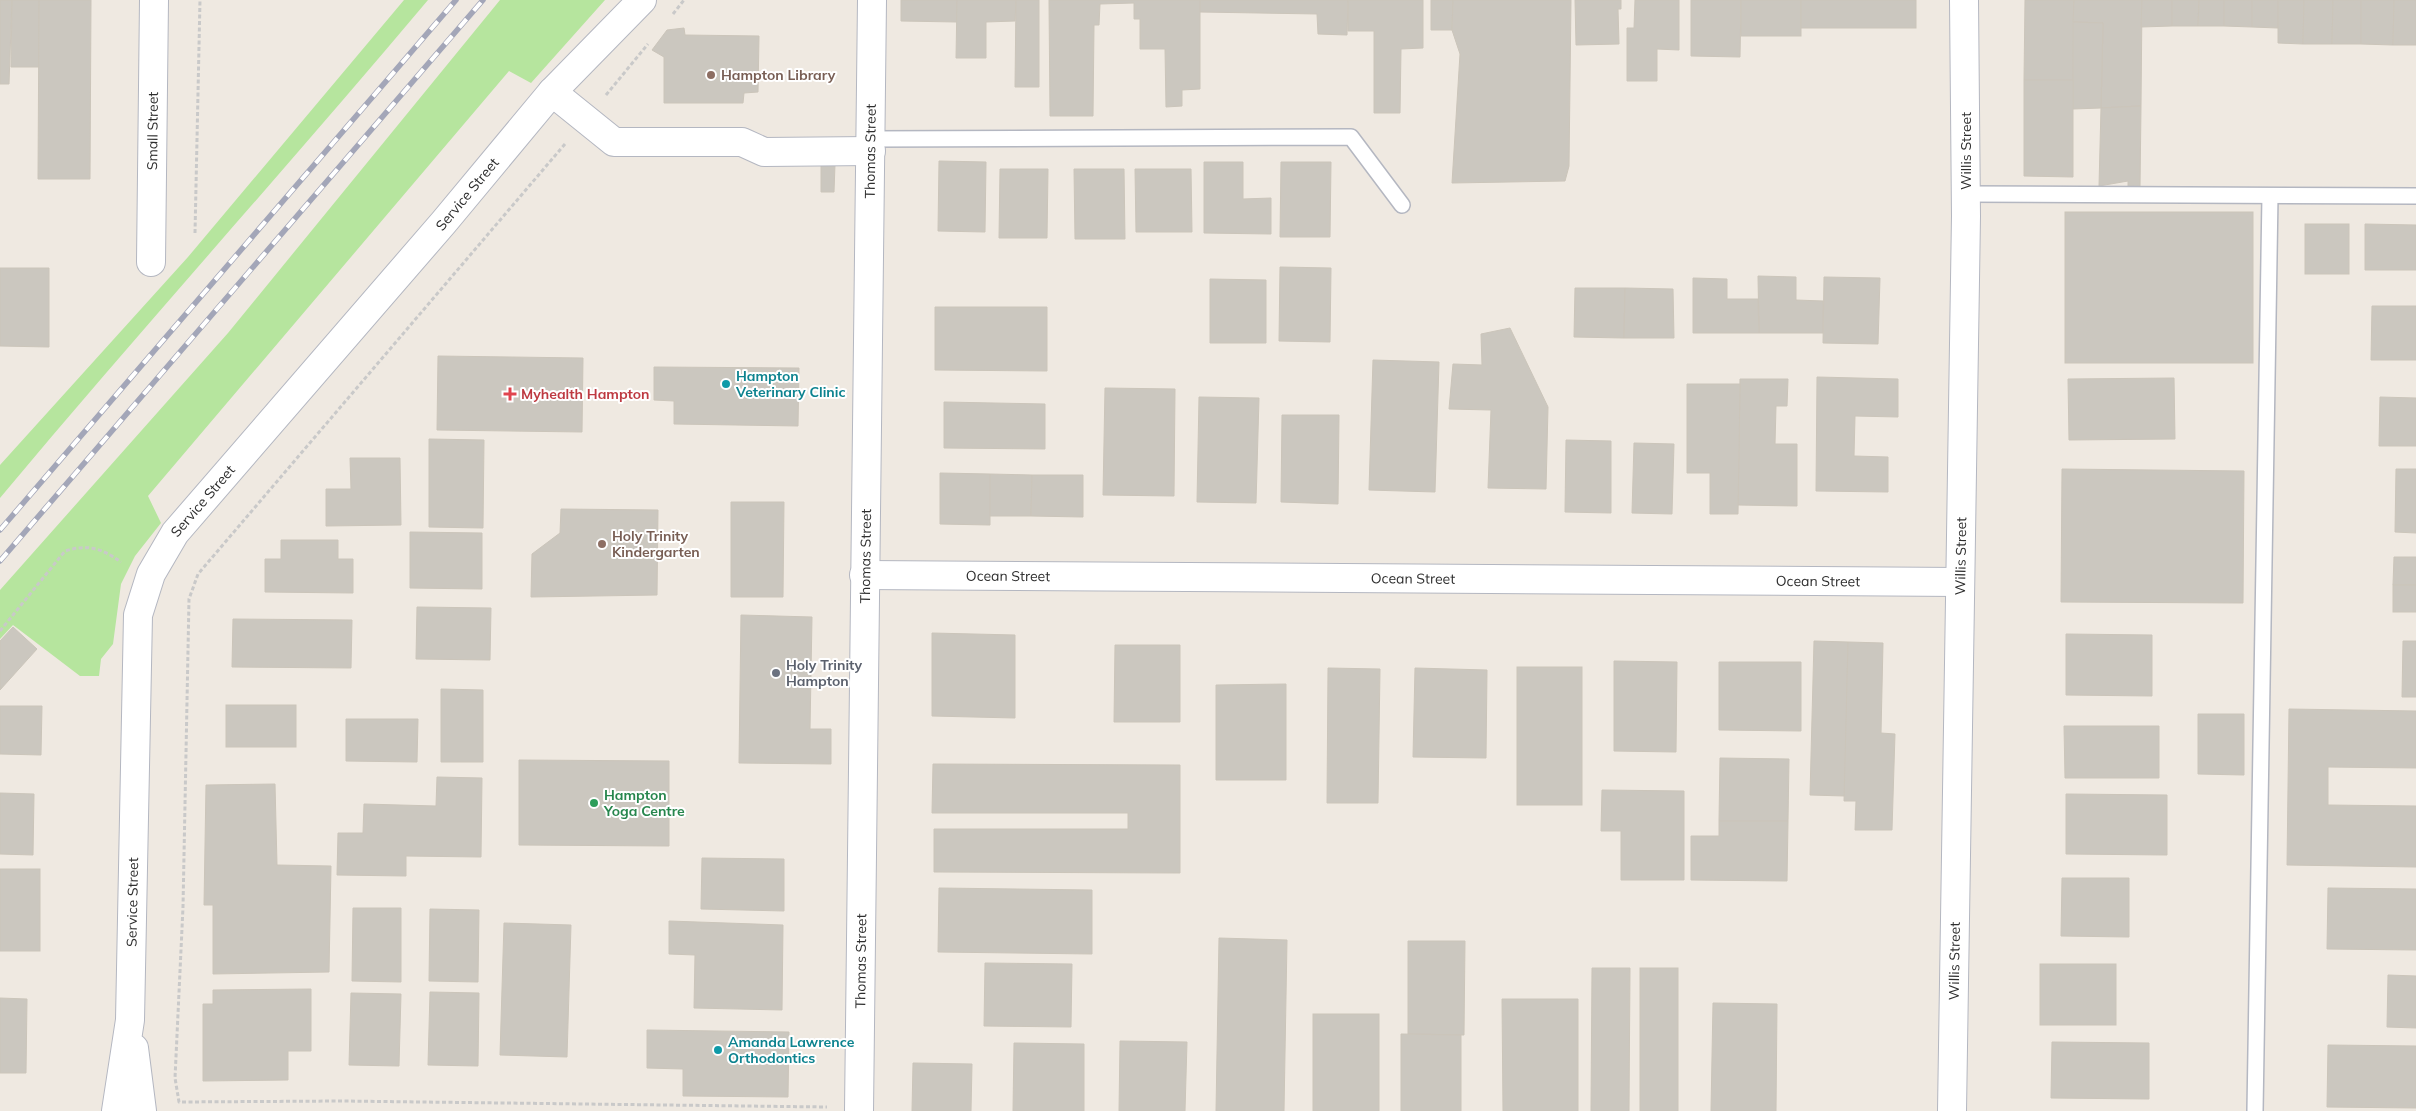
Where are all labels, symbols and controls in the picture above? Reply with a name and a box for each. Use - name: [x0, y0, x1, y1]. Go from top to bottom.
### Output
- place label: Hampton Library: [721, 66, 836, 84]
- marker: Hampton Library: [705, 69, 717, 81]
- street label: Small Street: [143, 92, 162, 170]
- street label: Thomas Street: [861, 103, 880, 199]
- street label: Willis Street: [1957, 112, 1975, 190]
- street label: Service Street: [432, 154, 503, 234]
- place label: Hampton Veterinary Clinic: [735, 367, 845, 401]
- marker: Hampton Veterinary Clinic: [720, 378, 732, 390]
- place label: Myhealth Hampton: [521, 385, 650, 403]
- marker: Myhealth Hampton: [503, 387, 517, 401]
- street label: Service Street: [167, 461, 239, 541]
- street label: Thomas Street: [856, 508, 875, 604]
- street label: Willis Street: [1951, 517, 1970, 595]
- place label: Holy Trinity Kindergarten: [612, 527, 700, 561]
- marker: Holy Trinity Kindergarten: [596, 538, 608, 550]
- street label: Ocean Street: [966, 567, 1050, 585]
- street label: Ocean Street: [1371, 569, 1455, 588]
- street label: Ocean Street: [1776, 572, 1860, 590]
- place label: Holy Trinity Hampton: [786, 656, 862, 690]
- marker: Holy Trinity Hampton: [770, 667, 782, 679]
- place label: Hampton Yoga Centre: [603, 786, 685, 820]
- marker: Hampton Yoga Centre: [588, 797, 600, 809]
- street label: Service Street: [122, 857, 142, 947]
- street label: Thomas Street: [851, 913, 870, 1008]
- street label: Willis Street: [1945, 922, 1964, 1000]
- place label: Amanda Lawrence Orthodontics: [728, 1033, 855, 1067]
- marker: Amanda Lawrence Orthodontics: [712, 1044, 724, 1056]

